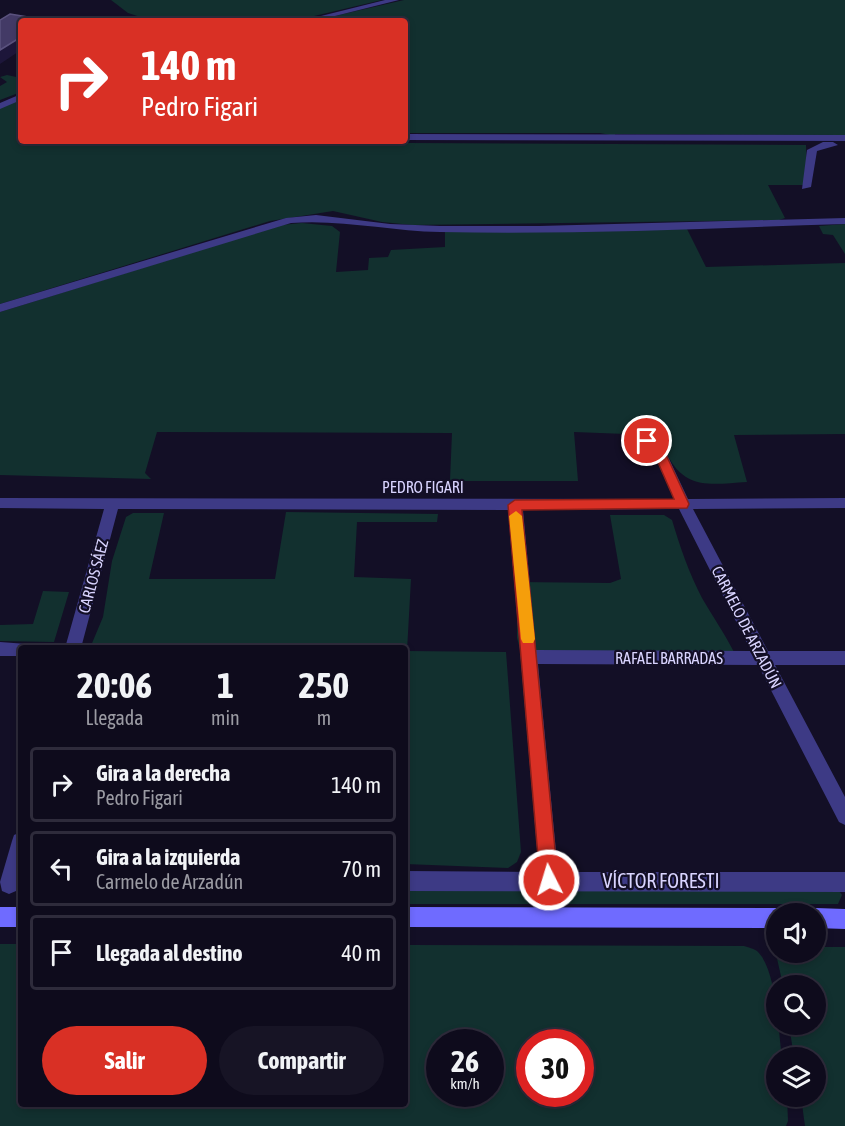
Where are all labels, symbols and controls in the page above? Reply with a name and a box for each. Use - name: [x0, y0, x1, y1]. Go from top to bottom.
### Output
- text: 140 m: [141, 41, 236, 89]
- icon: right: [42, 42, 120, 120]
- text: Pedro Figari: [141, 91, 258, 122]
- pin: [621, 415, 672, 466]
- icon: arrive: [630, 424, 663, 457]
- street label: PEDRO FIGARI: [382, 478, 464, 496]
- street label: CARLOS SÁEZ: [75, 537, 111, 615]
- street label: CARMELO DE ARZADÚN: [708, 563, 786, 691]
- street label: RAFAEL BARRADAS: [615, 649, 723, 667]
- text: 20:06: [77, 664, 152, 706]
- text: 1: [217, 664, 234, 706]
- text: 250: [298, 664, 349, 706]
- text: Llegada: [85, 706, 144, 729]
- text: min: [211, 706, 240, 729]
- text: m: [317, 706, 331, 729]
- text: Gira a la derecha: [96, 760, 230, 786]
- icon: right: [45, 768, 78, 801]
- text: 140 m: [331, 772, 381, 798]
- text: Pedro Figari: [96, 786, 183, 809]
- text: Gira a la izquierda: [96, 844, 240, 870]
- position arrow: [517, 848, 581, 912]
- icon: left: [45, 852, 78, 885]
- text: 70 m: [341, 856, 381, 882]
- street label: VÍCTOR FORESTI: [602, 869, 720, 892]
- text: Carmelo de Arzadún: [96, 870, 243, 893]
- map controls: [766, 903, 826, 1107]
- button: sound: [766, 903, 826, 963]
- icon: arrive: [45, 936, 78, 969]
- text: Llegada al destino: [96, 940, 243, 966]
- text: 40 m: [341, 940, 381, 966]
- button: search: [766, 975, 826, 1035]
- button: Salir: [42, 1026, 207, 1095]
- button: Compartir: [219, 1026, 384, 1095]
- speed limit sign: 30: [516, 1029, 594, 1107]
- text: 26: [451, 1044, 479, 1078]
- button: layers: [766, 1047, 826, 1107]
- text: km/h: [450, 1075, 480, 1092]

